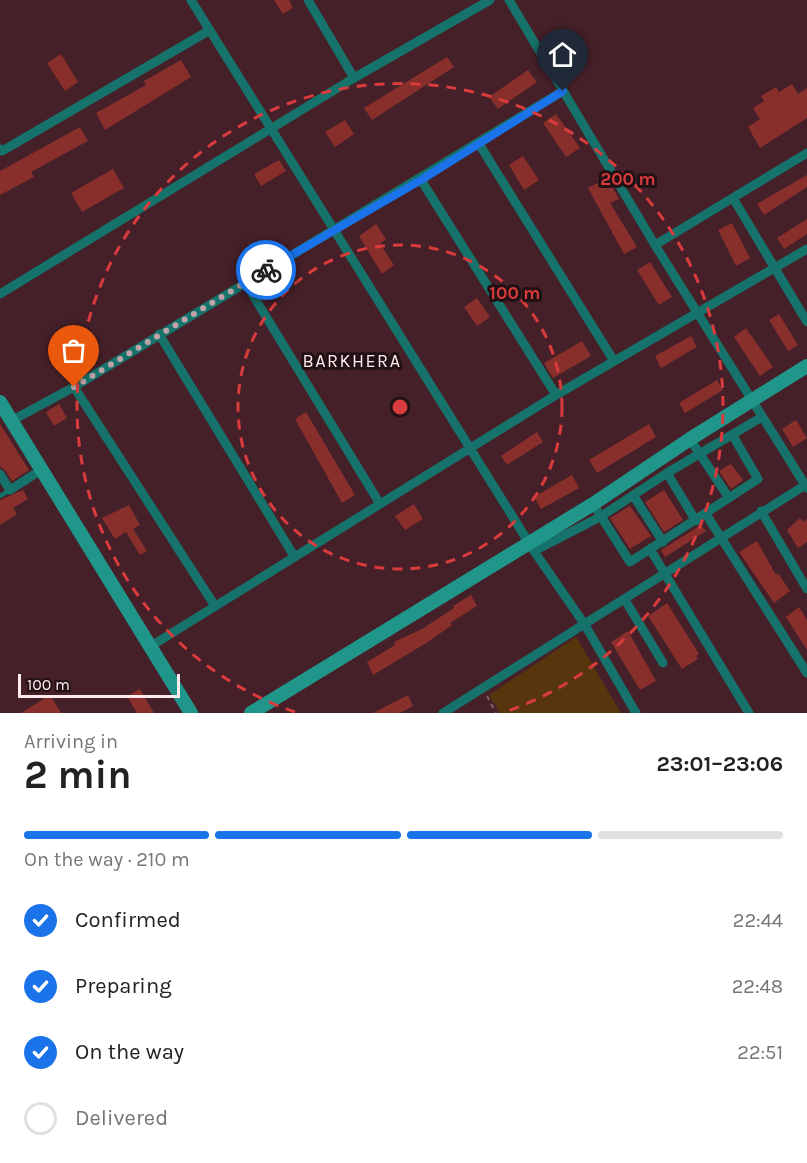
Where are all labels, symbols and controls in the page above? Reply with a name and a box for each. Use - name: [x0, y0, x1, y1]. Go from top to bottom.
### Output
- pin: [537, 29, 588, 91]
- icon: home: [546, 38, 579, 71]
- text: 200 m: [600, 168, 656, 190]
- courier: [236, 240, 296, 300]
- icon: bike: [250, 254, 283, 287]
- text: 100 m: [490, 282, 540, 304]
- pin: [48, 325, 99, 387]
- icon: bag: [57, 334, 90, 367]
- district label: BARKHERA: [302, 350, 402, 372]
- centre of rings: [390, 397, 410, 417]
- scale bar: [18, 671, 180, 698]
- text: 100 m: [27, 675, 70, 694]
- text: Arriving in: [24, 730, 118, 753]
- text: 23:01–23:06: [657, 751, 783, 777]
- text: 2 min: [24, 752, 132, 798]
- text: On the way · 210 m: [24, 848, 190, 871]
- icon: check: [24, 904, 57, 937]
- text: Confirmed: [75, 907, 181, 933]
- text: 22:44: [733, 909, 783, 932]
- icon: check: [24, 970, 57, 1003]
- text: Preparing: [75, 973, 172, 999]
- text: 22:48: [732, 975, 783, 998]
- icon: check: [24, 1036, 57, 1069]
- text: On the way: [75, 1039, 184, 1065]
- text: 22:51: [737, 1041, 783, 1064]
- text: Delivered: [75, 1105, 168, 1131]

